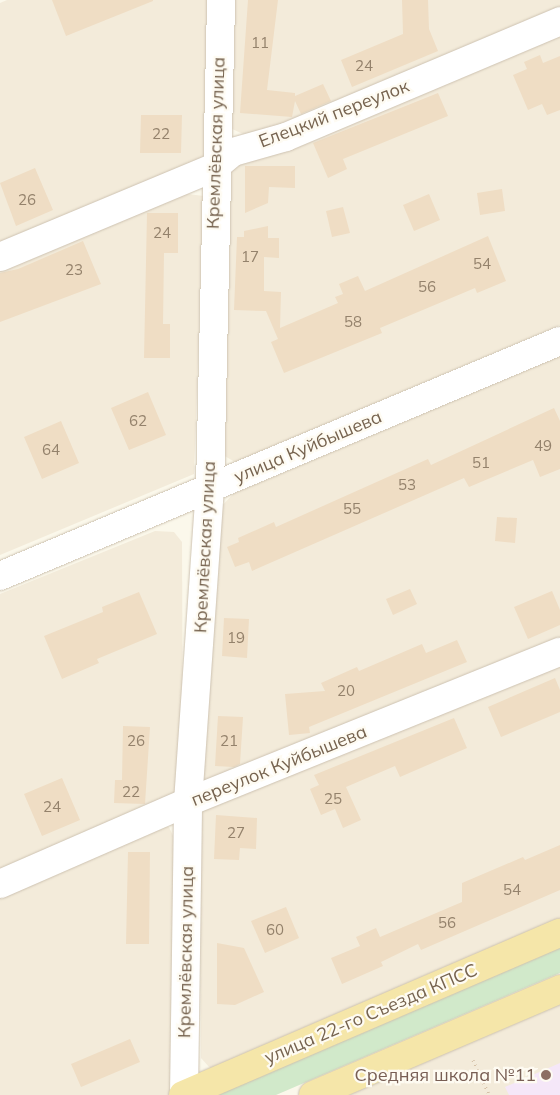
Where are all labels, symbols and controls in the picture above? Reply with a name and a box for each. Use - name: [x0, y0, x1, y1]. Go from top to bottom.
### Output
- house number: 11: [251, 34, 269, 52]
- street label: Кремлёвская улица: [202, 57, 230, 229]
- house number: 24: [355, 57, 373, 75]
- street label: Елецкий переулок: [256, 75, 412, 153]
- house number: 22: [152, 125, 170, 143]
- house number: 26: [18, 191, 36, 209]
- house number: 24: [153, 224, 171, 242]
- house number: 17: [241, 248, 259, 266]
- house number: 54: [473, 255, 491, 273]
- house number: 23: [65, 261, 83, 279]
- house number: 56: [418, 278, 436, 296]
- house number: 58: [344, 313, 362, 331]
- street label: улица Куйбышева: [231, 406, 385, 488]
- house number: 62: [129, 412, 147, 430]
- house number: 49: [534, 437, 552, 455]
- house number: 64: [42, 441, 60, 459]
- house number: 51: [472, 454, 490, 472]
- street label: Кремлёвская улица: [190, 460, 220, 634]
- house number: 53: [398, 476, 416, 494]
- house number: 55: [343, 500, 361, 518]
- house number: 19: [227, 629, 245, 647]
- house number: 20: [337, 682, 355, 700]
- street label: переулок Куйбышева: [188, 721, 370, 811]
- house number: 26: [127, 732, 145, 750]
- house number: 21: [220, 732, 238, 750]
- house number: 22: [122, 783, 140, 801]
- house number: 25: [324, 790, 342, 808]
- house number: 24: [43, 798, 61, 816]
- house number: 27: [227, 824, 245, 842]
- street label: Кремлёвская улица: [174, 866, 198, 1038]
- house number: 54: [503, 881, 521, 899]
- house number: 56: [438, 914, 456, 932]
- house number: 60: [266, 921, 284, 939]
- street label: улица 22-го Съезда КПСС: [261, 959, 481, 1069]
- place label: Средняя школа №11: [355, 1064, 536, 1086]
- marker: Средняя школа №11: [540, 1069, 552, 1081]

